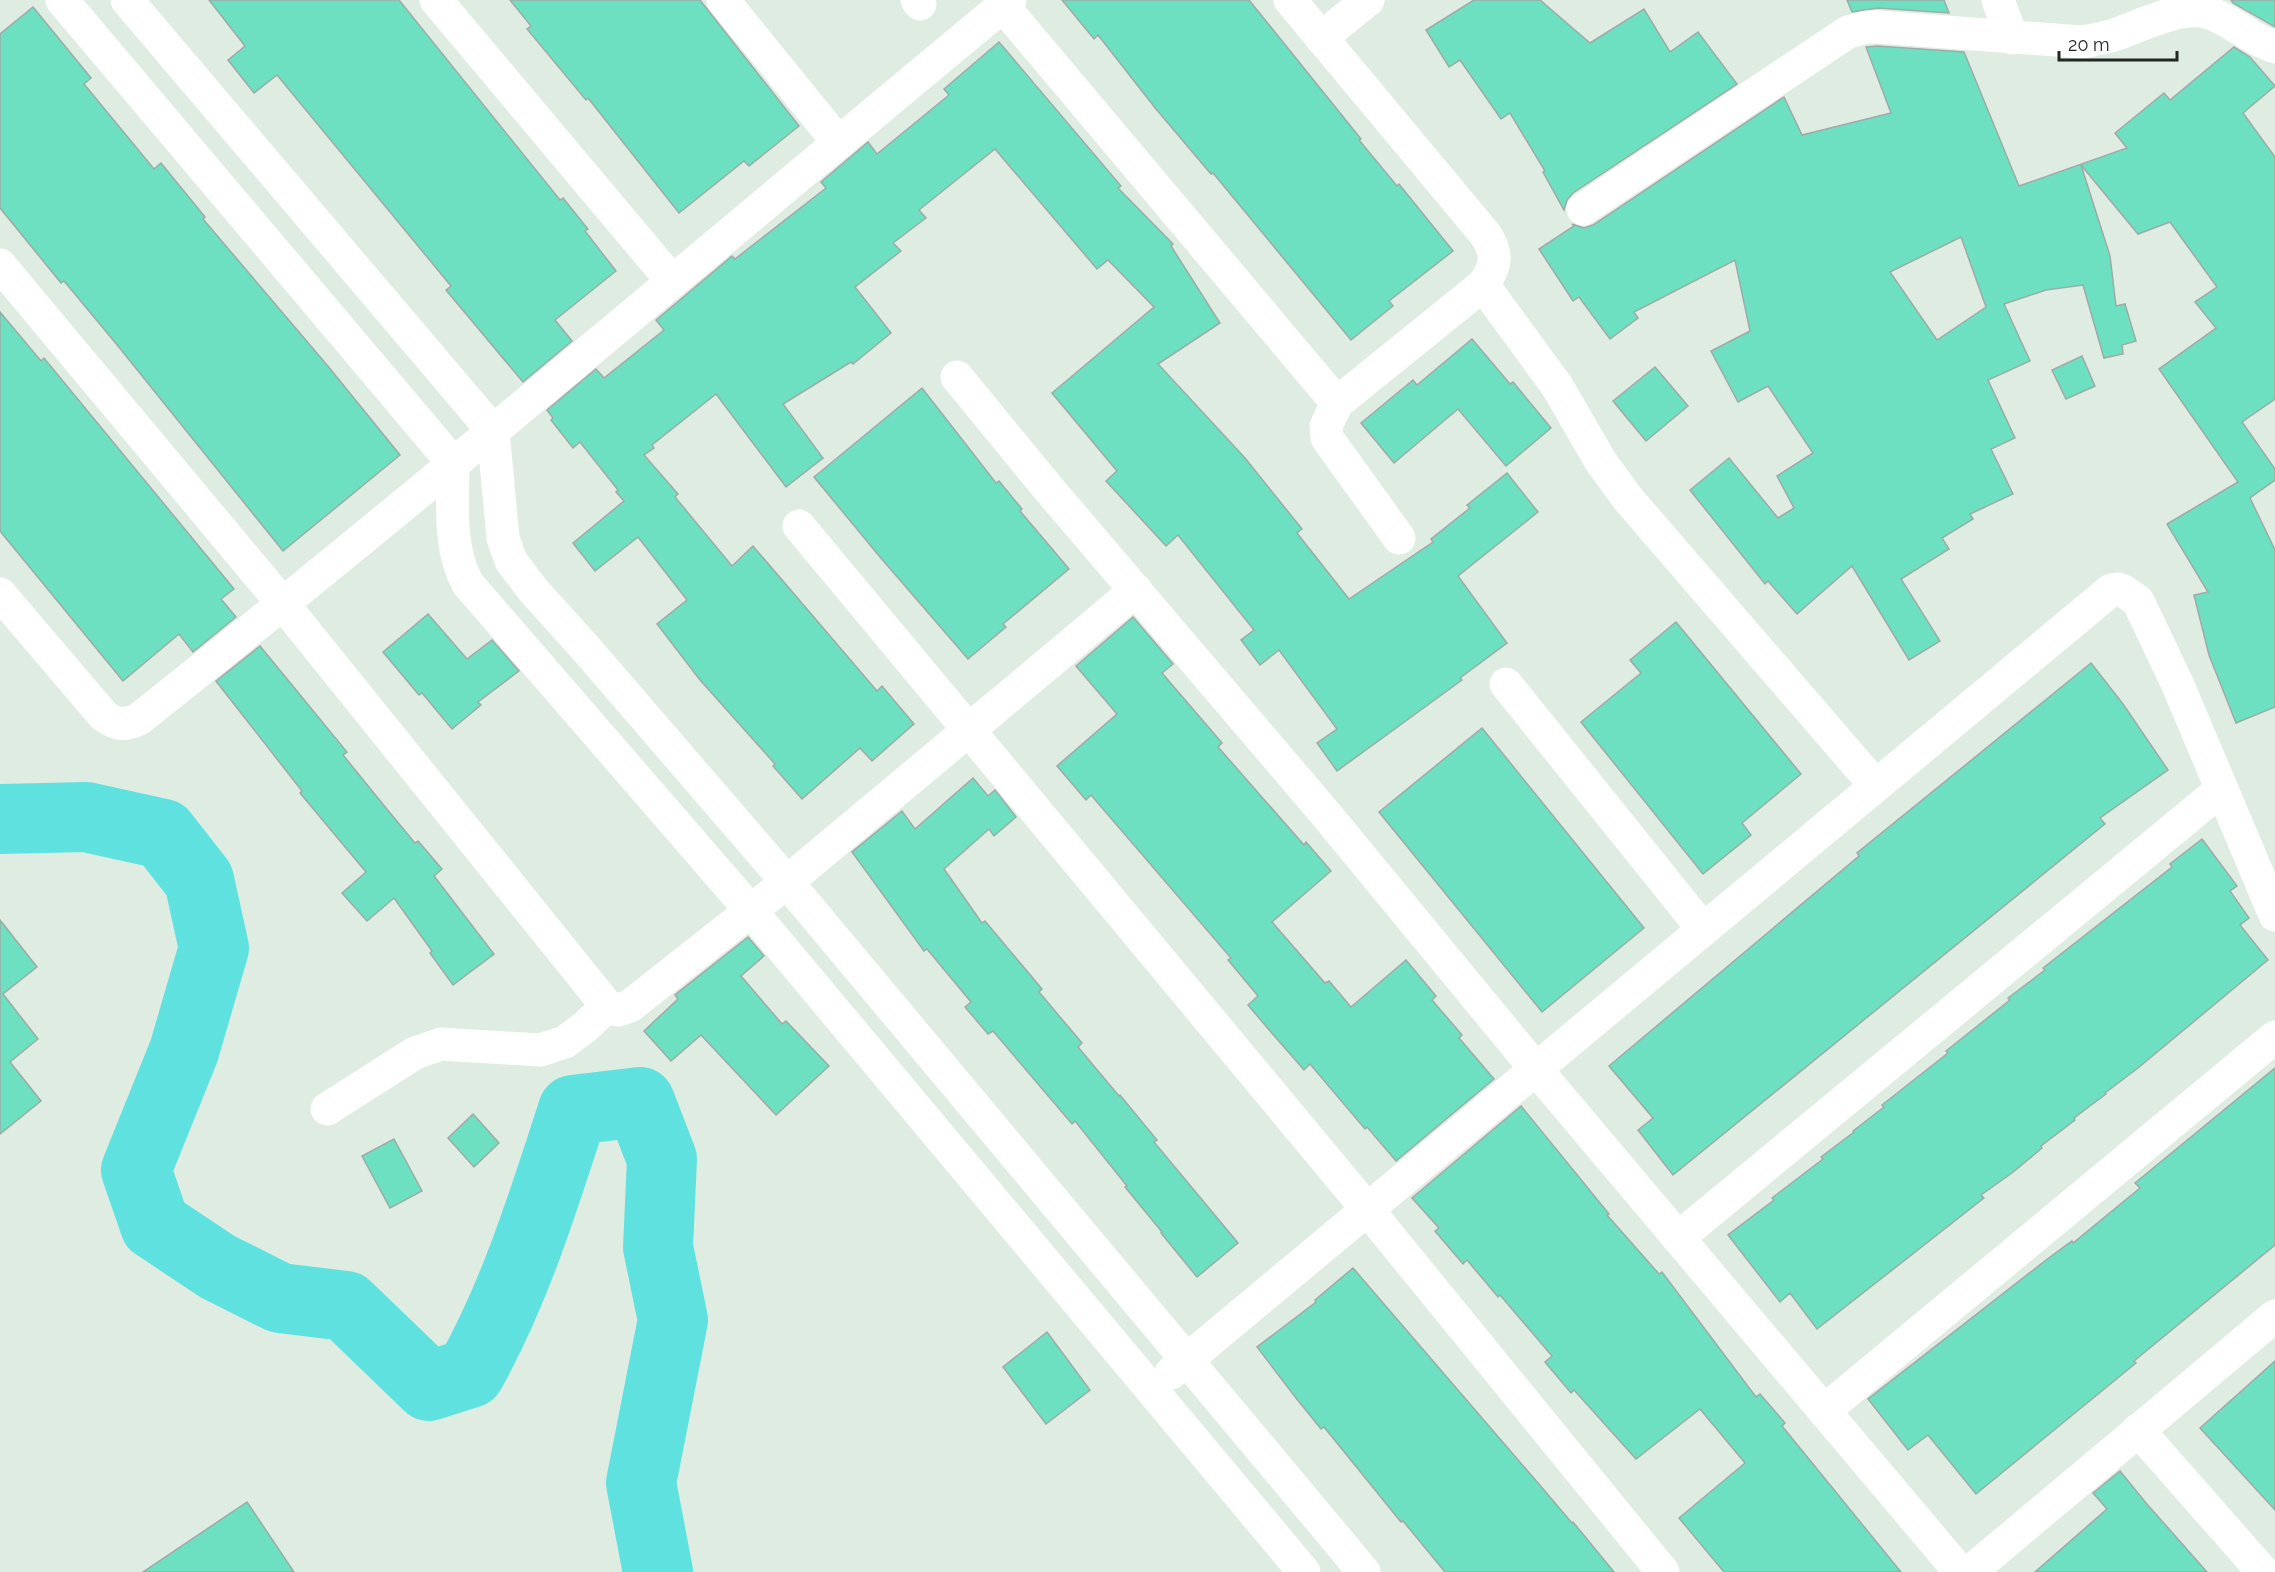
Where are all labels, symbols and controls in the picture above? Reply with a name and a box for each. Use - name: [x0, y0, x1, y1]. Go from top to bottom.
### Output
- scale bar: [2059, 24, 2178, 62]
- text: 20 m: [2068, 34, 2110, 55]

